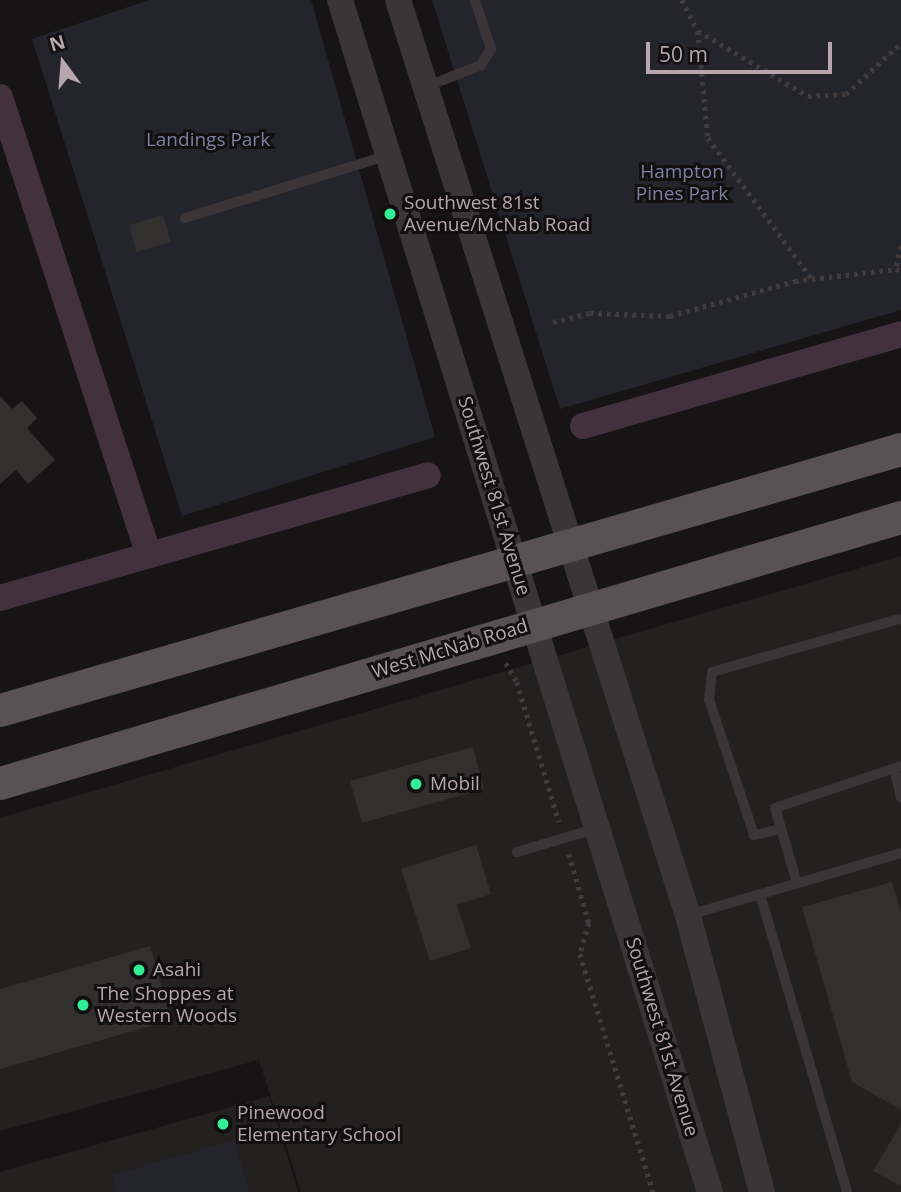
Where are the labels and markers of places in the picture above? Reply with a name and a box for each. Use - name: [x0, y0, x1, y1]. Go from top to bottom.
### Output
- place label: Southwest 81st Avenue/McNab Road: [404, 192, 590, 236]
- marker: Southwest 81st Avenue/McNab Road: [382, 206, 398, 222]
- place label: Mobil: [430, 773, 480, 795]
- marker: Mobil: [408, 776, 424, 792]
- place label: Asahi: [153, 959, 201, 981]
- marker: Asahi: [131, 962, 147, 978]
- place label: The Shoppes at Western Woods: [97, 983, 237, 1027]
- marker: The Shoppes at Western Woods: [75, 997, 91, 1013]
- place label: Pinewood Elementary School: [237, 1102, 401, 1146]
- marker: Pinewood Elementary School: [215, 1116, 231, 1132]

